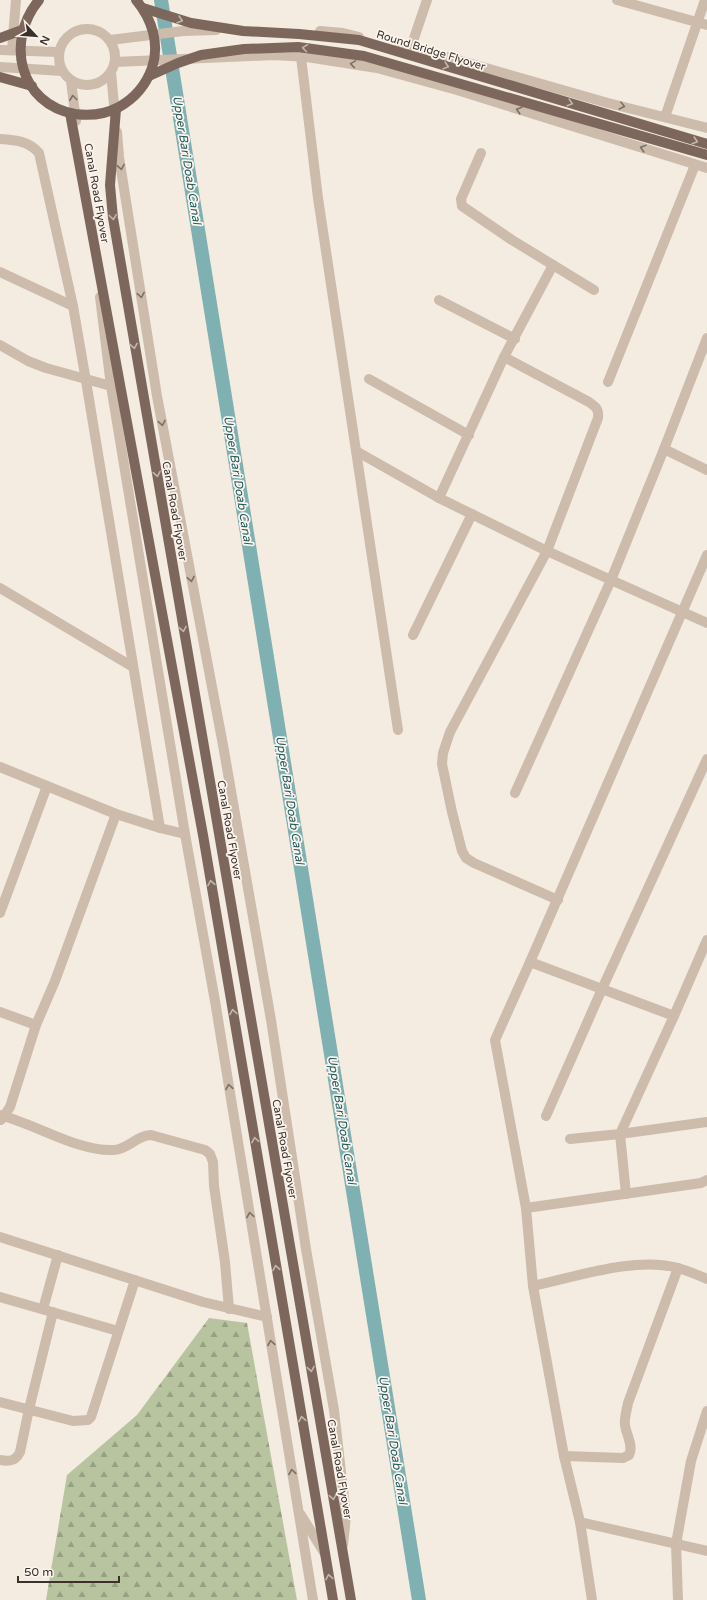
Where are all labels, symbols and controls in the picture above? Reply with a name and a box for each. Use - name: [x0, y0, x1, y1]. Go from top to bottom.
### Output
- one-way arrow: [177, 15, 184, 24]
- north arrow: [16, 16, 56, 56]
- street label: Round Bridge Flyover: [375, 28, 488, 73]
- text: N: [37, 33, 52, 47]
- one-way arrow: [302, 44, 308, 53]
- one-way arrow: [350, 60, 356, 69]
- one-way arrow: [442, 61, 449, 70]
- one-way arrow: [69, 95, 78, 101]
- water label: Upper Bari Doab Canal: [170, 95, 204, 227]
- one-way arrow: [567, 98, 574, 107]
- one-way arrow: [619, 102, 625, 110]
- one-way arrow: [515, 106, 522, 115]
- one-way arrow: [691, 136, 698, 145]
- street label: Canal Road Flyover: [81, 142, 112, 245]
- one-way arrow: [640, 144, 647, 153]
- one-way arrow: [116, 163, 125, 170]
- one-way arrow: [108, 214, 117, 221]
- one-way arrow: [136, 292, 145, 298]
- one-way arrow: [130, 343, 138, 349]
- water label: Upper Bari Doab Canal: [221, 415, 255, 547]
- one-way arrow: [157, 420, 165, 426]
- street label: Canal Road Flyover: [159, 460, 190, 563]
- one-way arrow: [152, 471, 160, 477]
- one-way arrow: [186, 575, 195, 582]
- one-way arrow: [179, 626, 187, 633]
- water label: Upper Bari Doab Canal: [273, 735, 307, 867]
- street label: Canal Road Flyover: [214, 779, 245, 882]
- one-way arrow: [208, 880, 216, 886]
- one-way arrow: [229, 1008, 238, 1015]
- water label: Upper Bari Doab Canal: [325, 1055, 359, 1187]
- one-way arrow: [225, 1084, 234, 1090]
- street label: Canal Road Flyover: [269, 1098, 300, 1201]
- one-way arrow: [251, 1137, 260, 1143]
- one-way arrow: [246, 1212, 255, 1218]
- one-way arrow: [273, 1265, 281, 1271]
- one-way arrow: [267, 1340, 276, 1347]
- one-way arrow: [306, 1365, 314, 1372]
- water label: Upper Bari Doab Canal: [376, 1375, 410, 1507]
- one-way arrow: [298, 1416, 307, 1422]
- street label: Canal Road Flyover: [324, 1418, 355, 1521]
- one-way arrow: [288, 1469, 297, 1475]
- one-way arrow: [328, 1494, 337, 1500]
- scale bar: [18, 1558, 119, 1584]
- text: 50 m: [24, 1565, 53, 1579]
- one-way arrow: [325, 1574, 333, 1580]

